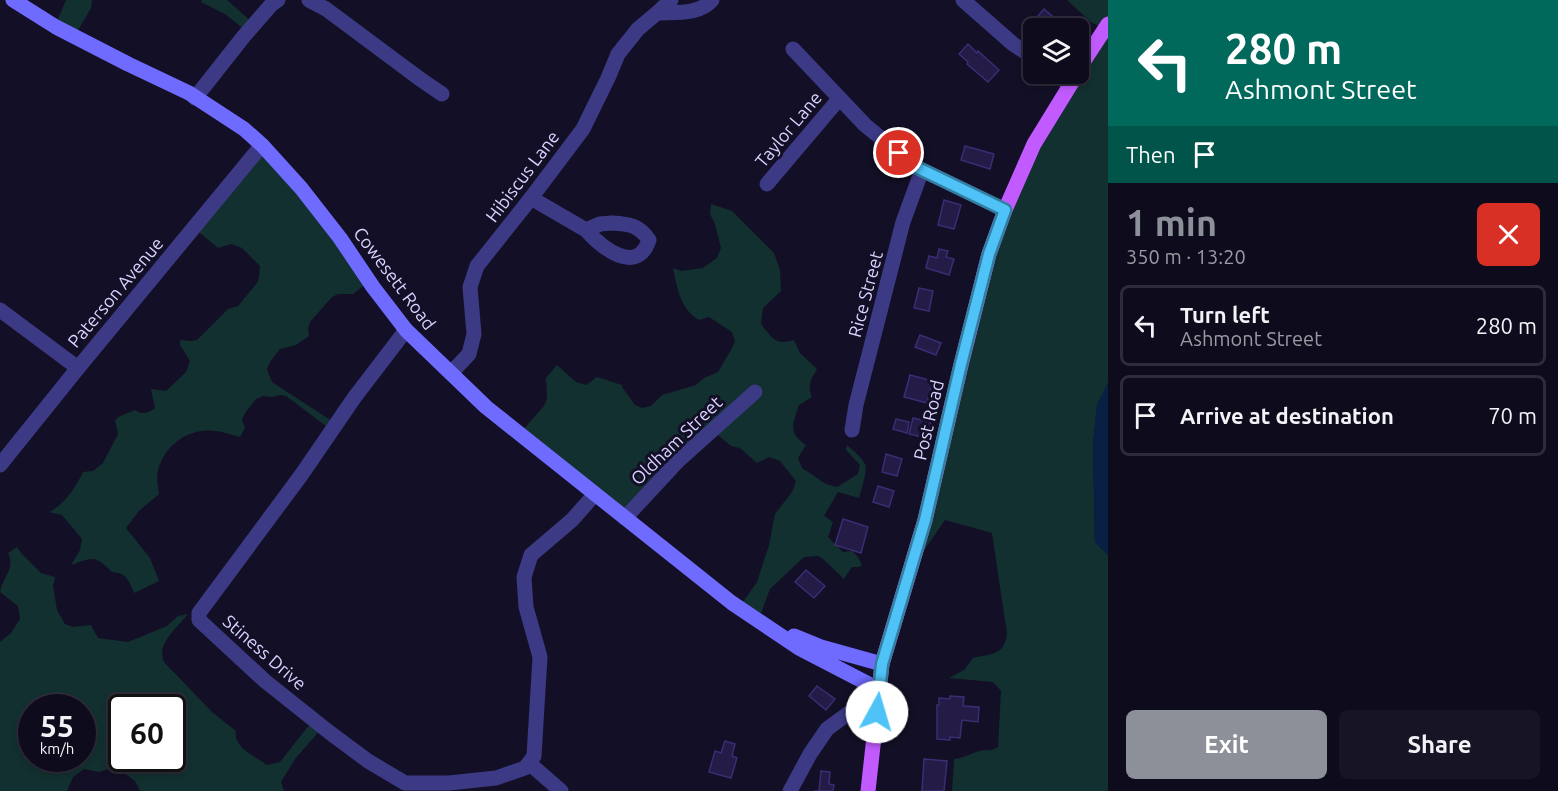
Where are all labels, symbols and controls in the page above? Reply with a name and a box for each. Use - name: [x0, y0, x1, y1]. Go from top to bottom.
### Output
- map controls: [1023, 18, 1089, 84]
- button: layers: [1023, 18, 1089, 84]
- icon: left: [1126, 24, 1204, 102]
- text: 280 m: [1225, 25, 1342, 72]
- text: Ashmont Street: [1225, 74, 1417, 104]
- street label: Taylor Lane: [751, 87, 825, 171]
- street label: Hibiscus Lane: [481, 127, 563, 225]
- pin: [873, 127, 924, 178]
- icon: arrive: [882, 136, 915, 169]
- icon: arrive: [1188, 138, 1221, 171]
- text: Then: [1126, 142, 1176, 167]
- text: 1 min: [1126, 202, 1217, 243]
- button: close: [1477, 203, 1540, 266]
- street label: Cowesett Road: [350, 223, 440, 333]
- street label: Paterson Avenue: [63, 233, 167, 351]
- text: 350 m · 13:20: [1126, 245, 1246, 268]
- street label: Rice Street: [844, 249, 886, 339]
- text: Turn left: [1180, 302, 1270, 327]
- icon: left: [1129, 309, 1162, 342]
- text: 280 m: [1476, 313, 1537, 338]
- text: Ashmont Street: [1180, 327, 1322, 350]
- street label: Post Road: [909, 378, 947, 462]
- street label: Oldham Street: [626, 392, 726, 488]
- icon: arrive: [1129, 399, 1162, 432]
- text: Arrive at destination: [1180, 403, 1394, 428]
- text: 70 m: [1488, 403, 1537, 428]
- street label: Stiness Drive: [219, 611, 311, 693]
- position arrow: [845, 680, 909, 744]
- speed limit sign: 60: [108, 694, 186, 772]
- text: 55: [40, 709, 74, 743]
- button: Exit: [1126, 710, 1327, 779]
- button: Share: [1339, 710, 1540, 779]
- text: km/h: [40, 740, 74, 757]

